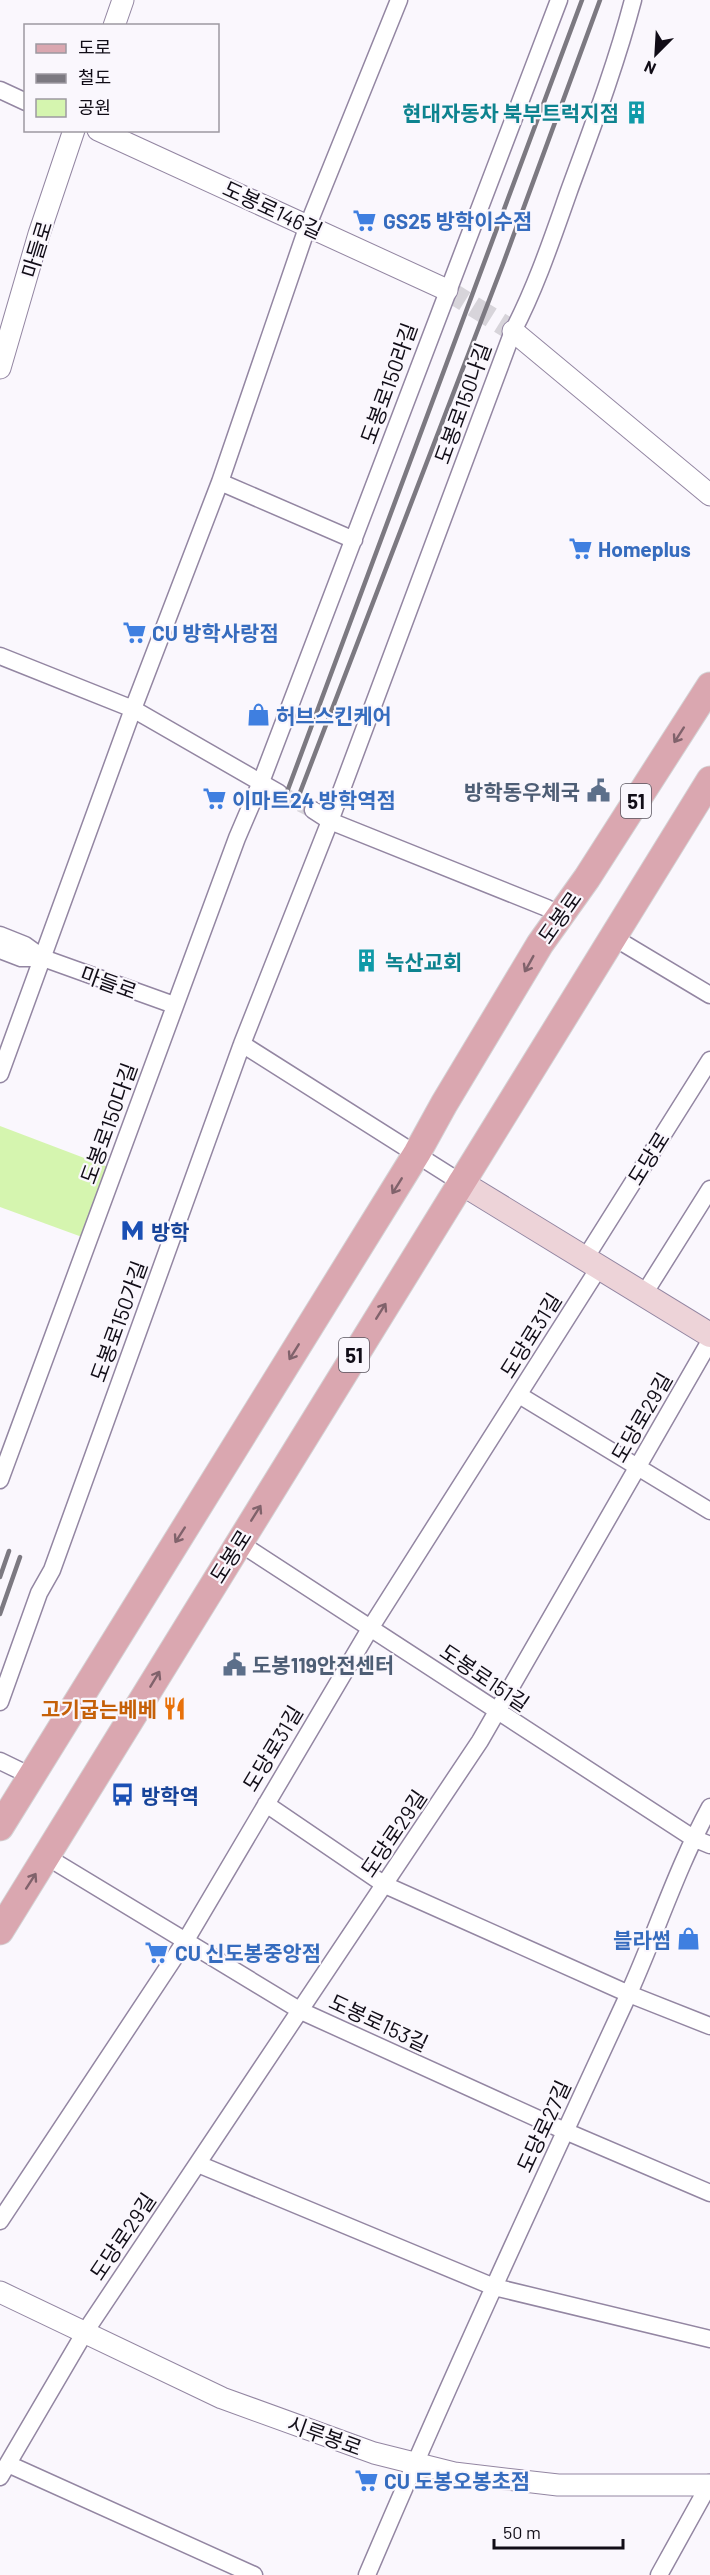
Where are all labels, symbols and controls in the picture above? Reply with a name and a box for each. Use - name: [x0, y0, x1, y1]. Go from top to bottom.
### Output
- legend: [24, 24, 219, 132]
- north arrow: [626, 24, 686, 84]
- text: 도로: [78, 36, 111, 58]
- text: N: [641, 57, 658, 79]
- text: 철도: [78, 66, 111, 88]
- text: 공원: [78, 96, 111, 118]
- building icon: 현대자동차 북부트럭지점: [624, 99, 650, 125]
- place label: 현대자동차 북부트럭지점: [402, 100, 619, 125]
- street label: 도봉로146길: [219, 175, 327, 243]
- supermarket icon: GS25 방학이수점: [352, 207, 378, 233]
- place label: GS25 방학이수점: [383, 208, 532, 233]
- street label: 마들로: [16, 218, 56, 280]
- street label: 도봉로150라길: [355, 319, 421, 447]
- street label: 도봉로150나길: [429, 339, 495, 467]
- supermarket icon: Homeplus: [567, 535, 593, 561]
- place label: Homeplus: [598, 536, 691, 561]
- supermarket icon: CU 방학사랑점: [121, 619, 147, 645]
- place label: CU 방학사랑점: [152, 620, 279, 645]
- shop icon: 허브스킨케어: [245, 702, 271, 728]
- place label: 허브스킨케어: [276, 703, 392, 728]
- one-way arrow: [672, 727, 685, 744]
- public building icon: 방학동우체국: [585, 778, 611, 804]
- place label: 방학동우체국: [464, 779, 580, 804]
- road number: 51: [621, 784, 651, 818]
- supermarket icon: 이마트24 방학역점: [201, 786, 227, 812]
- place label: 이마트24 방학역점: [232, 787, 396, 812]
- street label: 도봉로: [532, 886, 586, 948]
- building icon: 녹산교회: [354, 948, 380, 974]
- place label: 녹산교회: [385, 949, 462, 974]
- one-way arrow: [523, 955, 534, 973]
- street label: 마들로: [77, 960, 141, 1004]
- street label: 도봉로150다길: [75, 1059, 141, 1187]
- street label: 도당로: [622, 1127, 674, 1189]
- one-way arrow: [390, 1177, 402, 1194]
- metro station icon: 방학: [120, 1218, 146, 1244]
- place label: 방학: [151, 1219, 190, 1244]
- street label: 도봉로150가길: [85, 1257, 151, 1385]
- street label: 도당로31길: [494, 1288, 566, 1382]
- one-way arrow: [375, 1303, 387, 1320]
- road number: 51: [339, 1338, 369, 1372]
- one-way arrow: [288, 1343, 300, 1360]
- street label: 도당로29길: [605, 1368, 677, 1466]
- one-way arrow: [251, 1505, 263, 1522]
- street label: 도봉로: [204, 1525, 256, 1587]
- one-way arrow: [174, 1527, 186, 1543]
- street label: 도봉로151길: [436, 1638, 534, 1716]
- public building icon: 도봉119안전센터: [221, 1651, 247, 1677]
- place label: 도봉119안전센터: [252, 1652, 394, 1677]
- one-way arrow: [149, 1671, 161, 1688]
- restaurant icon: 고기굽는베베: [162, 1695, 188, 1721]
- place label: 고기굽는베베: [41, 1696, 157, 1721]
- street label: 도당로31길: [237, 1701, 307, 1795]
- bus stop icon: 방학역: [110, 1782, 136, 1808]
- place label: 방학역: [141, 1783, 199, 1808]
- street label: 도당로29길: [355, 1785, 431, 1881]
- one-way arrow: [26, 1873, 38, 1890]
- shop icon: 블라썸: [676, 1926, 702, 1952]
- place label: 블라썸: [613, 1927, 671, 1952]
- supermarket icon: CU 신도봉중앙점: [144, 1939, 170, 1965]
- place label: CU 신도봉중앙점: [175, 1940, 321, 1965]
- street label: 도봉로153길: [326, 1988, 432, 2056]
- street label: 도당로27길: [511, 2076, 575, 2176]
- street label: 도당로29길: [84, 2188, 160, 2284]
- street label: 시루봉로: [284, 2410, 366, 2460]
- supermarket icon: CU 도봉오봉초점: [353, 2467, 379, 2493]
- place label: CU 도봉오봉초점: [384, 2468, 530, 2493]
- scale bar: [494, 2512, 623, 2550]
- text: 50 m: [503, 2521, 541, 2543]

